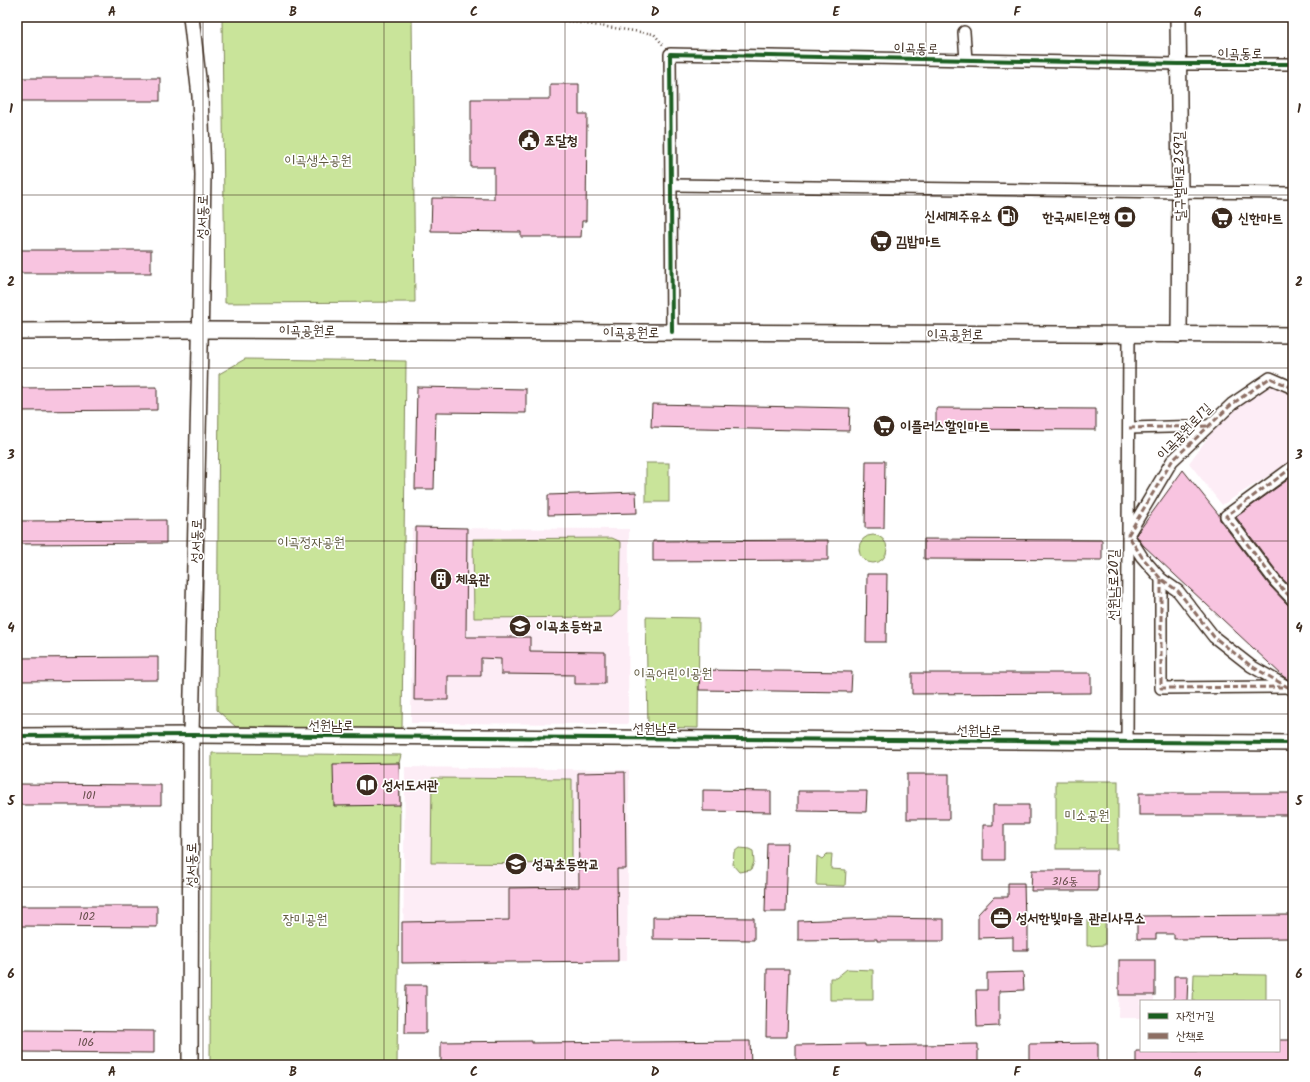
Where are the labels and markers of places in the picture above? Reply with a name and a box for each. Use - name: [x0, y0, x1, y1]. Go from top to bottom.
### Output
- public building icon: 조달청: [516, 127, 542, 153]
- place label: 조달청: [544, 130, 578, 152]
- fuel station icon: 신세계주유소: [995, 203, 1021, 229]
- bank icon: 한국씨티은행: [1112, 204, 1138, 230]
- supermarket icon: 신한마트: [1209, 205, 1235, 231]
- place label: 신세계주유소: [924, 206, 992, 228]
- place label: 한국씨티은행: [1041, 207, 1110, 229]
- place label: 신한마트: [1238, 208, 1283, 230]
- supermarket icon: 김밥마트: [868, 228, 894, 254]
- place label: 김밥마트: [896, 231, 941, 253]
- supermarket icon: 이플러스할인마트: [871, 413, 897, 439]
- place label: 이플러스할인마트: [900, 416, 990, 438]
- building icon: 체육관: [428, 566, 454, 592]
- place label: 체육관: [455, 569, 491, 591]
- school or university icon: 이곡초등학교: [507, 613, 533, 639]
- place label: 이곡초등학교: [536, 616, 604, 638]
- library icon: 성서도서관: [354, 772, 380, 798]
- place label: 성서도서관: [382, 775, 439, 797]
- school or university icon: 성곡초등학교: [503, 851, 529, 877]
- place label: 성곡초등학교: [532, 854, 600, 876]
- office icon: 성서한빛마을 관리사무소: [988, 905, 1014, 931]
- place label: 성서한빛마을 관리사무소: [1016, 908, 1145, 930]

